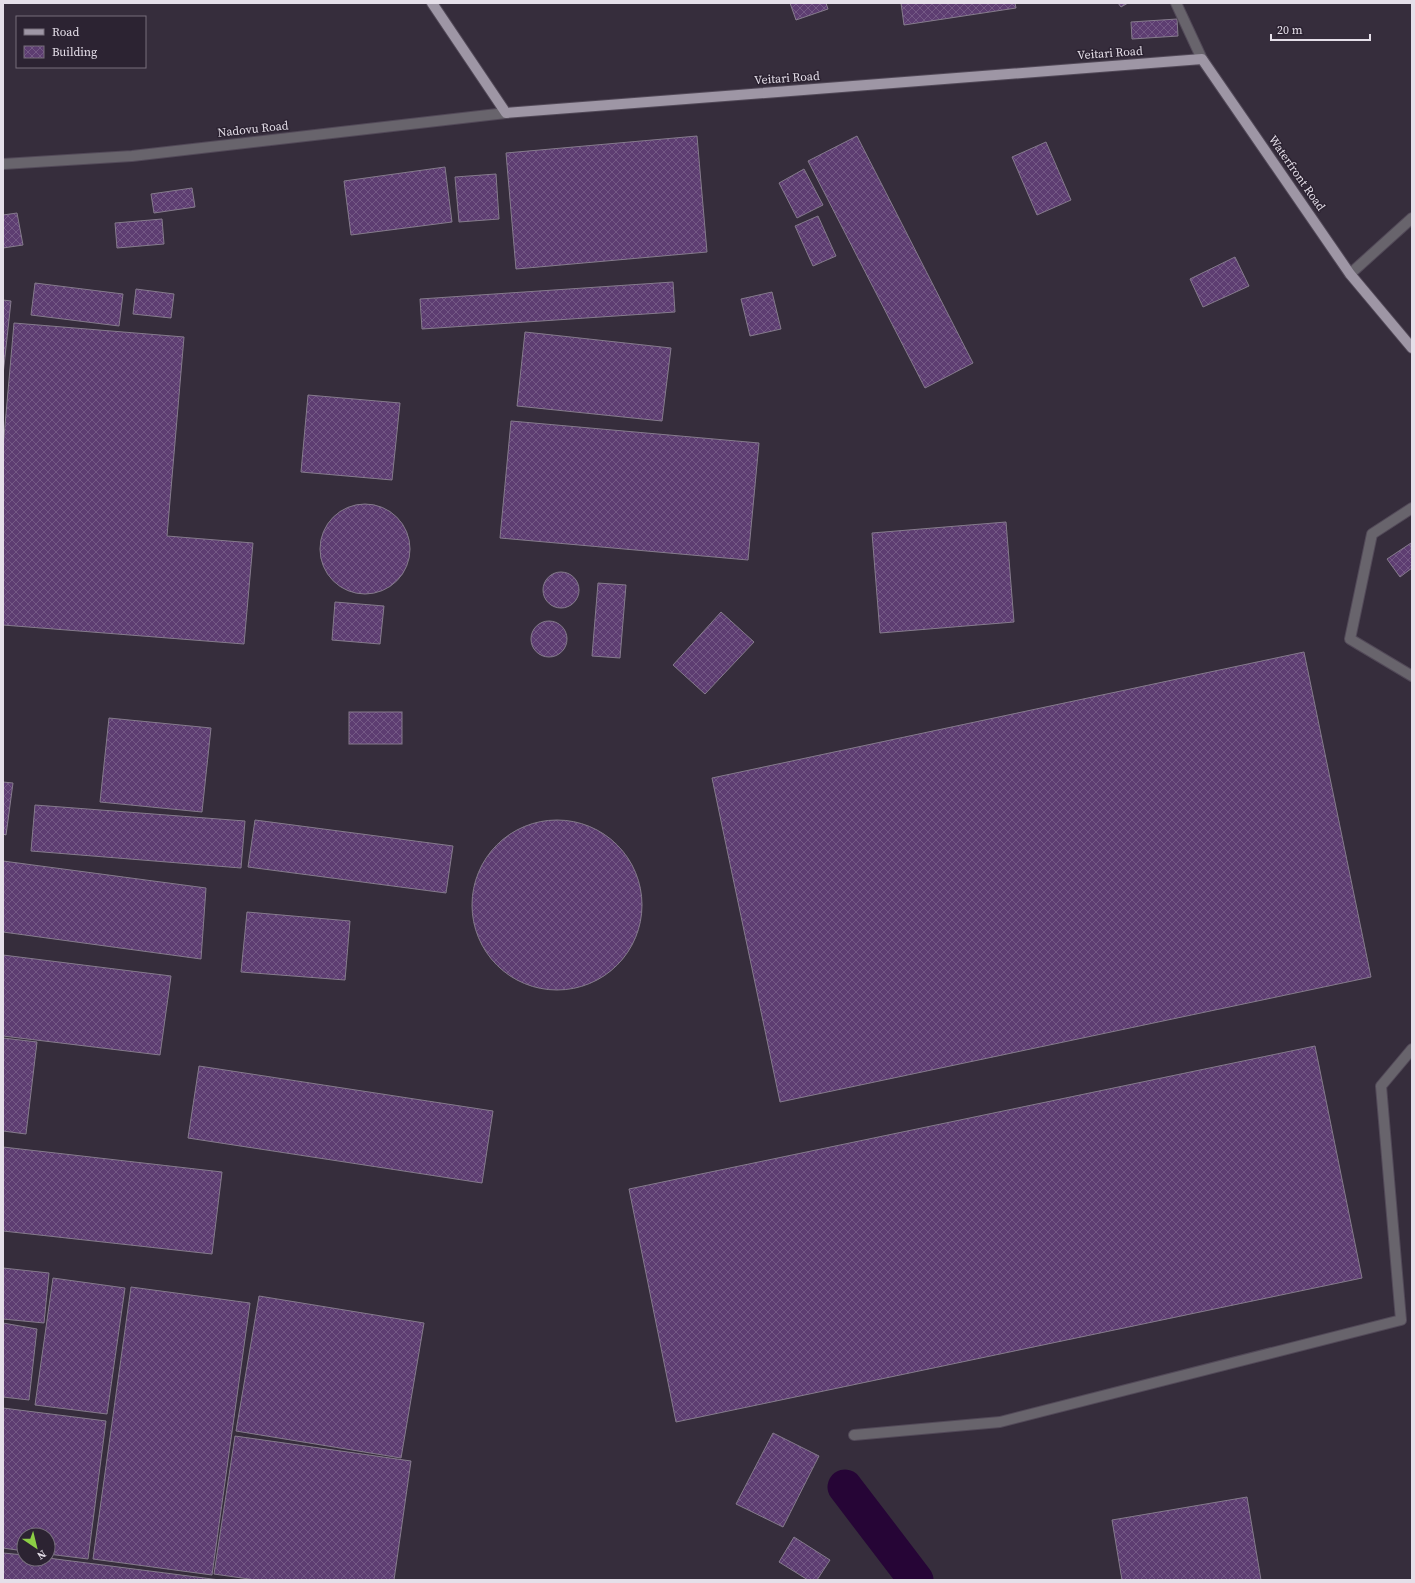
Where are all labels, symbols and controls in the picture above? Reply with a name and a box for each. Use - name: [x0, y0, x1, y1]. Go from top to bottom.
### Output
- legend: [16, 16, 146, 68]
- scale bar: [1271, 16, 1370, 42]
- text: 20 m: [1277, 22, 1303, 38]
- text: Road: [52, 24, 79, 40]
- street label: Veitari Road: [1077, 43, 1143, 63]
- text: Building: [52, 44, 97, 60]
- street label: Veitari Road: [754, 68, 820, 88]
- street label: Nadovu Road: [217, 117, 289, 141]
- street label: Waterfront Road: [1265, 132, 1329, 214]
- north arrow: [16, 1527, 56, 1567]
- text: N: [34, 1546, 49, 1563]

